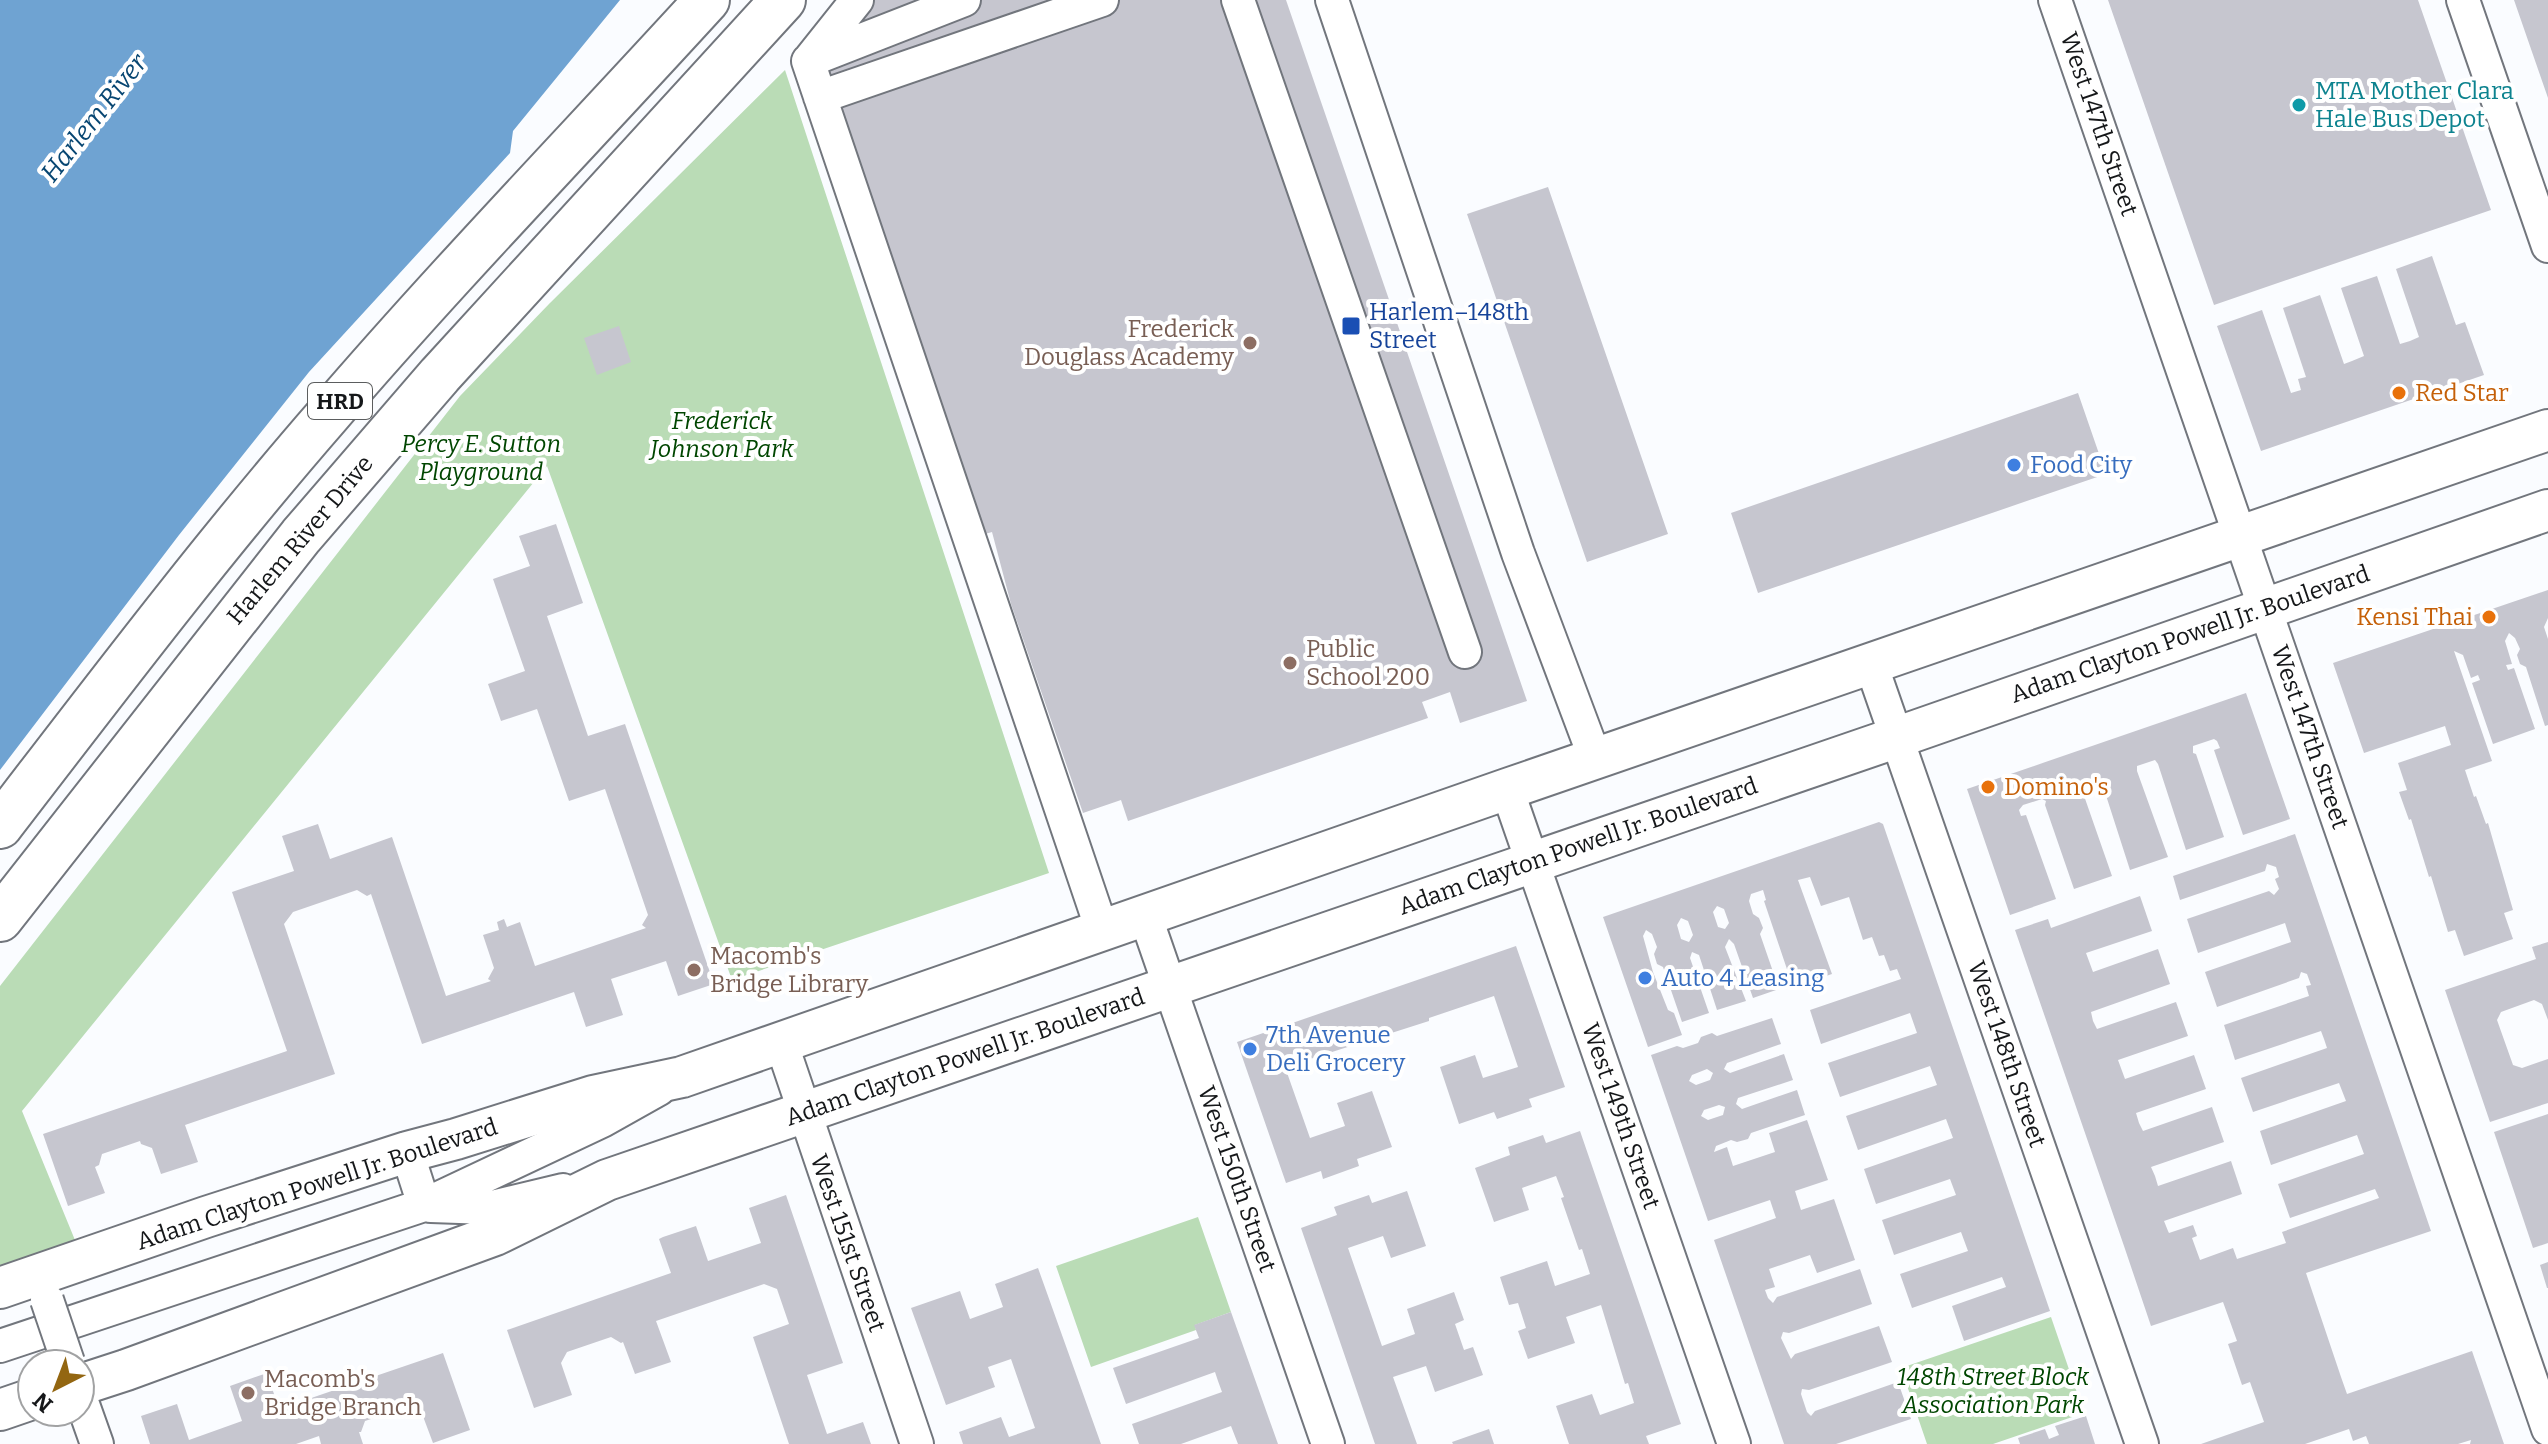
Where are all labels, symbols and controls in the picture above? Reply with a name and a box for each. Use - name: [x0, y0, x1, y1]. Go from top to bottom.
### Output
- street label: West 147th Street: [2054, 29, 2144, 220]
- water label: Harlem River: [35, 47, 154, 188]
- place label: MTA Mother Clara Hale Bus Depot: [2315, 77, 2514, 133]
- marker: MTA Mother Clara Hale Bus Depot: [2290, 96, 2308, 114]
- place label: Harlem–148th Street: [1369, 298, 1529, 354]
- place label: Frederick Douglass Academy: [1024, 315, 1234, 371]
- marker: Harlem–148th Street: [1340, 315, 1362, 337]
- marker: Frederick Douglass Academy: [1241, 334, 1259, 352]
- place label: Red Star: [2415, 379, 2509, 407]
- road number: HRD: [308, 383, 372, 419]
- marker: Red Star: [2390, 384, 2408, 402]
- park label: Frederick Johnson Park: [648, 407, 795, 463]
- park label: Percy E. Sutton Playground: [401, 430, 561, 486]
- street label: Harlem River Drive: [221, 450, 379, 630]
- place label: Food City: [2030, 451, 2132, 479]
- marker: Food City: [2005, 456, 2023, 474]
- street label: Adam Clayton Powell Jr. Boulevard: [2007, 559, 2373, 709]
- place label: Kensi Thai: [2356, 603, 2473, 631]
- marker: Kensi Thai: [2480, 608, 2498, 626]
- place label: Public School 200: [1306, 635, 1430, 691]
- street label: West 147th Street: [2265, 642, 2355, 833]
- marker: Public School 200: [1281, 654, 1299, 672]
- street label: Adam Clayton Powell Jr. Boulevard: [1395, 771, 1761, 921]
- place label: Domino's: [2004, 773, 2109, 801]
- marker: Domino's: [1979, 778, 1997, 796]
- place label: Macomb's Bridge Library: [710, 942, 869, 998]
- street label: West 148th Street: [1962, 957, 2052, 1151]
- marker: Macomb's Bridge Library: [685, 961, 703, 979]
- place label: Auto 4 Leasing: [1661, 964, 1824, 992]
- marker: Auto 4 Leasing: [1636, 969, 1654, 987]
- street label: Adam Clayton Powell Jr. Boulevard: [782, 982, 1148, 1132]
- street label: West 149th Street: [1576, 1019, 1666, 1213]
- place label: 7th Avenue Deli Grocery: [1266, 1021, 1406, 1077]
- marker: 7th Avenue Deli Grocery: [1241, 1040, 1259, 1058]
- street label: West 150th Street: [1192, 1082, 1282, 1276]
- street label: Adam Clayton Powell Jr. Boulevard: [133, 1112, 501, 1256]
- street label: West 151st Street: [805, 1151, 892, 1336]
- north arrow: [16, 1348, 96, 1428]
- park label: 148th Street Block Association Park: [1897, 1363, 2090, 1419]
- place label: Macomb's Bridge Branch: [264, 1365, 422, 1421]
- marker: Macomb's Bridge Branch: [239, 1384, 257, 1402]
- text: N: [28, 1387, 58, 1418]

